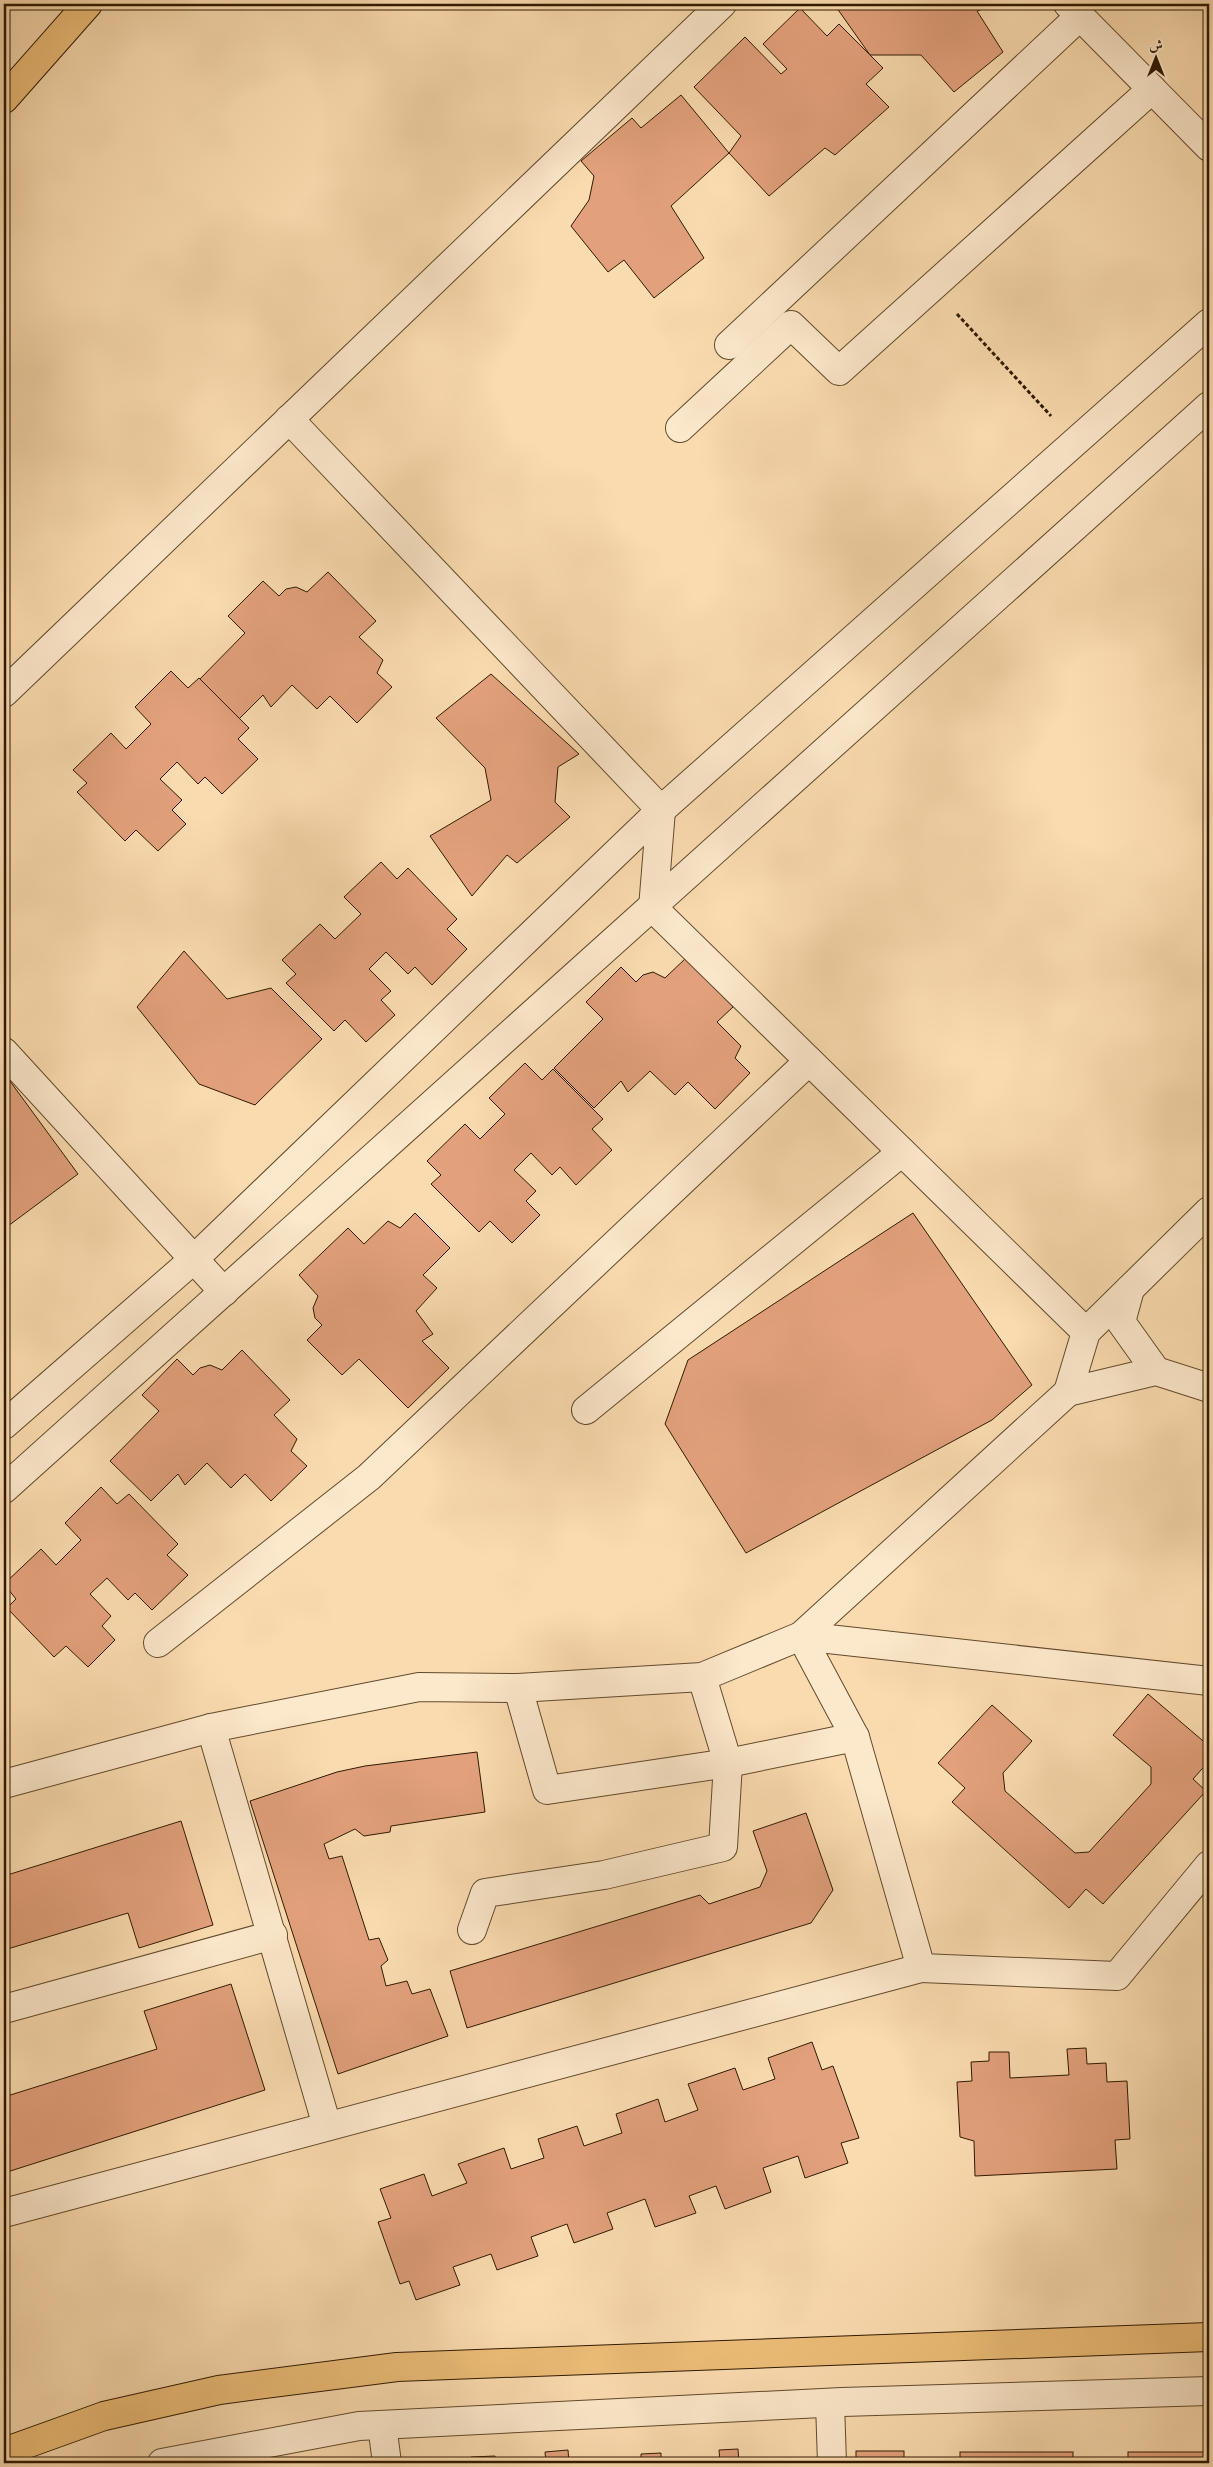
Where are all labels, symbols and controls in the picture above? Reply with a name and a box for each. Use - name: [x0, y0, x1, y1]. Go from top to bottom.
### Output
- north arrow: [1130, 32, 1180, 82]
- text: ش: [1149, 37, 1163, 56]

